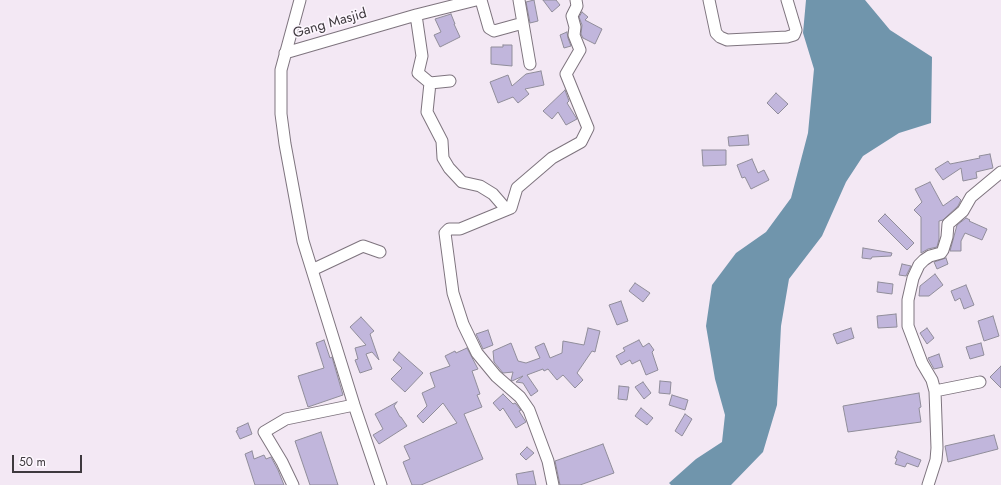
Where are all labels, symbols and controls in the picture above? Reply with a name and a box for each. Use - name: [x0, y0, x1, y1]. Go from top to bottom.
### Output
- street label: Gang Masjid: [291, 5, 369, 43]
- scale bar: [14, 447, 84, 473]
- text: 50 m: [19, 453, 46, 471]

